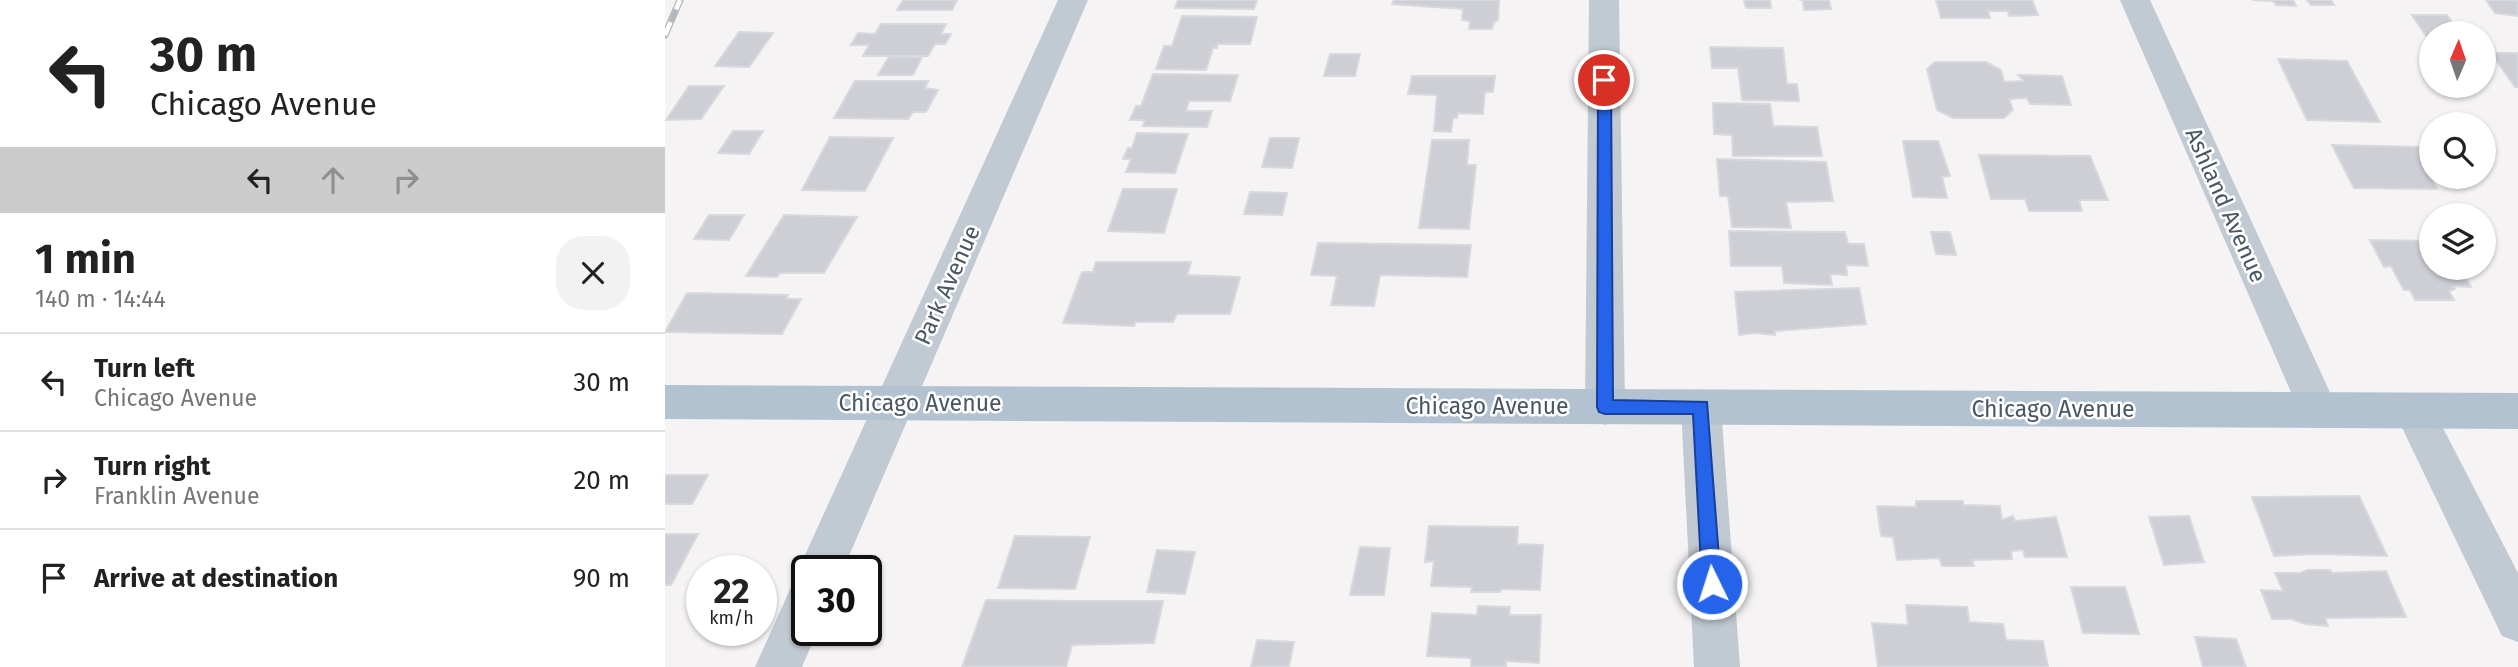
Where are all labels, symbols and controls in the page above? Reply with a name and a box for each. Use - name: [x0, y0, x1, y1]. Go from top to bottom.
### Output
- north arrow: [2419, 21, 2495, 98]
- map controls: [2419, 21, 2496, 280]
- text: 30 m: [150, 25, 257, 84]
- icon: left: [35, 28, 126, 119]
- pin: [1574, 50, 1634, 110]
- icon: arrive: [1585, 61, 1623, 99]
- text: Chicago Avenue: [150, 85, 377, 123]
- button: search: [2419, 112, 2496, 189]
- street label: Ashland Avenue: [2179, 123, 2273, 287]
- icon: left: [241, 161, 279, 199]
- icon: ahead: [314, 161, 352, 199]
- icon: right: [387, 161, 425, 199]
- button: layers: [2419, 203, 2496, 280]
- street label: Park Avenue: [908, 221, 986, 349]
- text: 1 min: [35, 234, 136, 284]
- button: close: [556, 236, 630, 310]
- text: 140 m · 14:44: [35, 285, 166, 313]
- text: Turn left: [94, 353, 195, 384]
- icon: left: [35, 363, 73, 401]
- text: 30 m: [573, 367, 630, 398]
- text: Chicago Avenue: [94, 384, 257, 412]
- street label: Chicago Avenue: [838, 389, 1002, 417]
- street label: Chicago Avenue: [1405, 392, 1569, 420]
- street label: Chicago Avenue: [1971, 395, 2135, 423]
- text: Turn right: [94, 451, 211, 482]
- icon: right: [35, 461, 73, 499]
- text: 20 m: [573, 465, 630, 496]
- text: Franklin Avenue: [94, 482, 259, 510]
- position arrow: [1675, 547, 1749, 621]
- speed limit sign: 30: [791, 555, 882, 646]
- icon: arrive: [35, 559, 73, 597]
- text: Arrive at destination: [94, 563, 338, 594]
- text: 90 m: [573, 563, 630, 594]
- text: 22: [713, 570, 750, 612]
- text: km/h: [709, 607, 754, 629]

